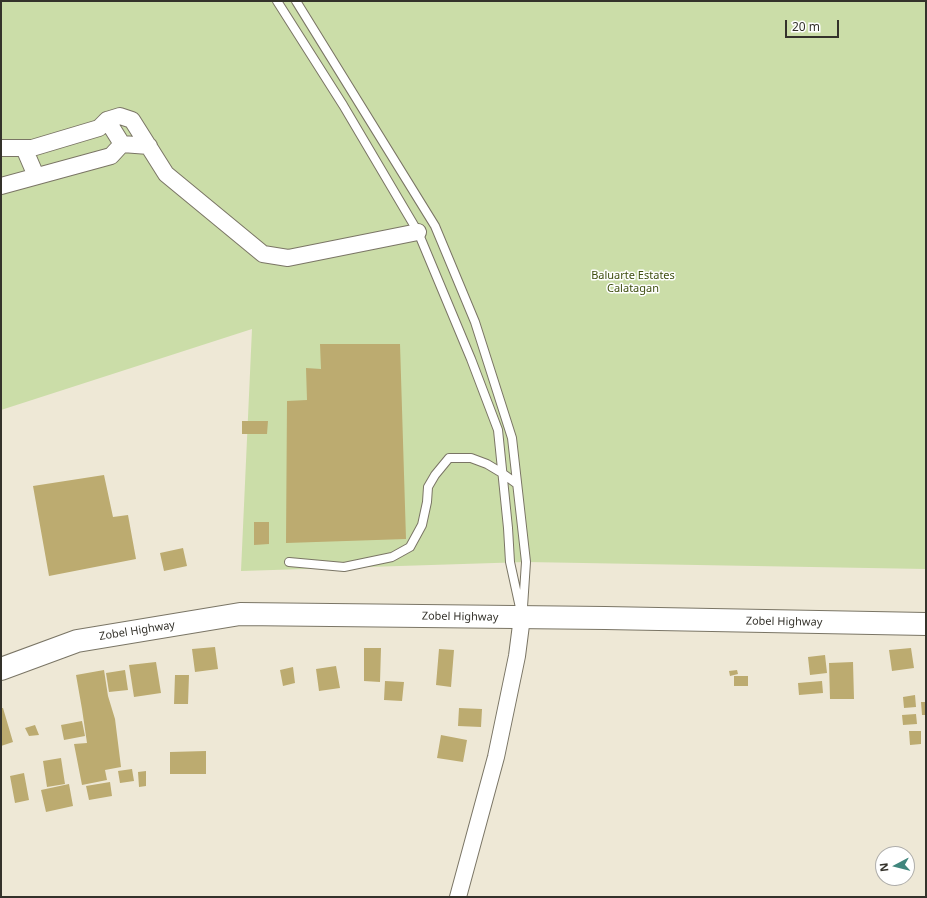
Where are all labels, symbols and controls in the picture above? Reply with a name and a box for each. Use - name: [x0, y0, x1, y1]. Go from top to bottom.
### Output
- scale bar: [787, 12, 841, 38]
- text: 20 m: [792, 18, 820, 35]
- park label: Baluarte Estates Calatagan: [591, 269, 675, 295]
- street label: Zobel Highway: [422, 610, 498, 624]
- street label: Zobel Highway: [746, 615, 822, 629]
- street label: Zobel Highway: [98, 618, 176, 644]
- north arrow: [875, 846, 915, 886]
- text: N: [876, 862, 892, 873]

